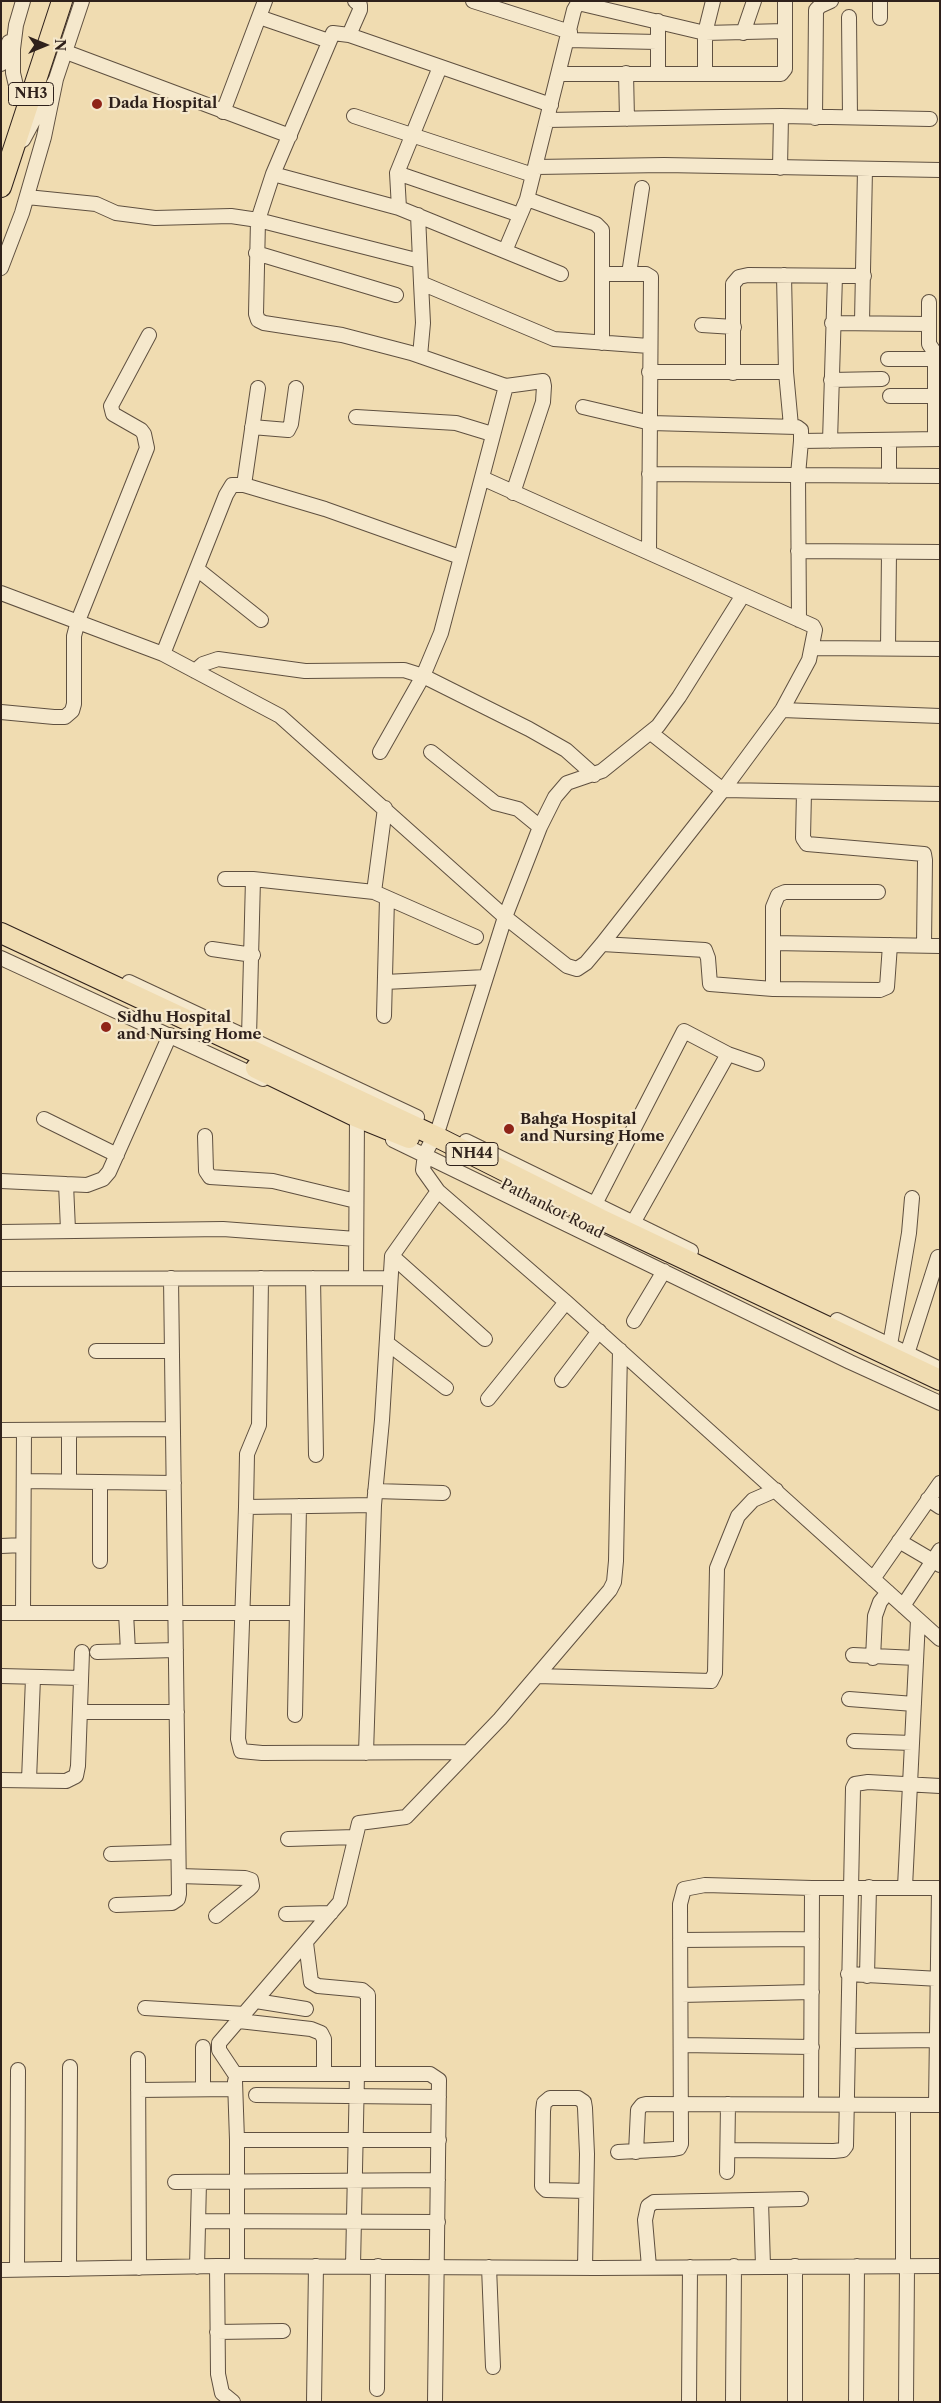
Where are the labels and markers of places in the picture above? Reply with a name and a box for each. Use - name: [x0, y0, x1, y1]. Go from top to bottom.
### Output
- place label: Dada Hospital: [108, 95, 217, 113]
- marker: Dada Hospital: [90, 97, 104, 111]
- place label: Sidhu Hospital and Nursing Home: [117, 1009, 262, 1044]
- marker: Sidhu Hospital and Nursing Home: [99, 1020, 113, 1034]
- place label: Bahga Hospital and Nursing Home: [520, 1111, 665, 1146]
- marker: Bahga Hospital and Nursing Home: [502, 1122, 516, 1136]

